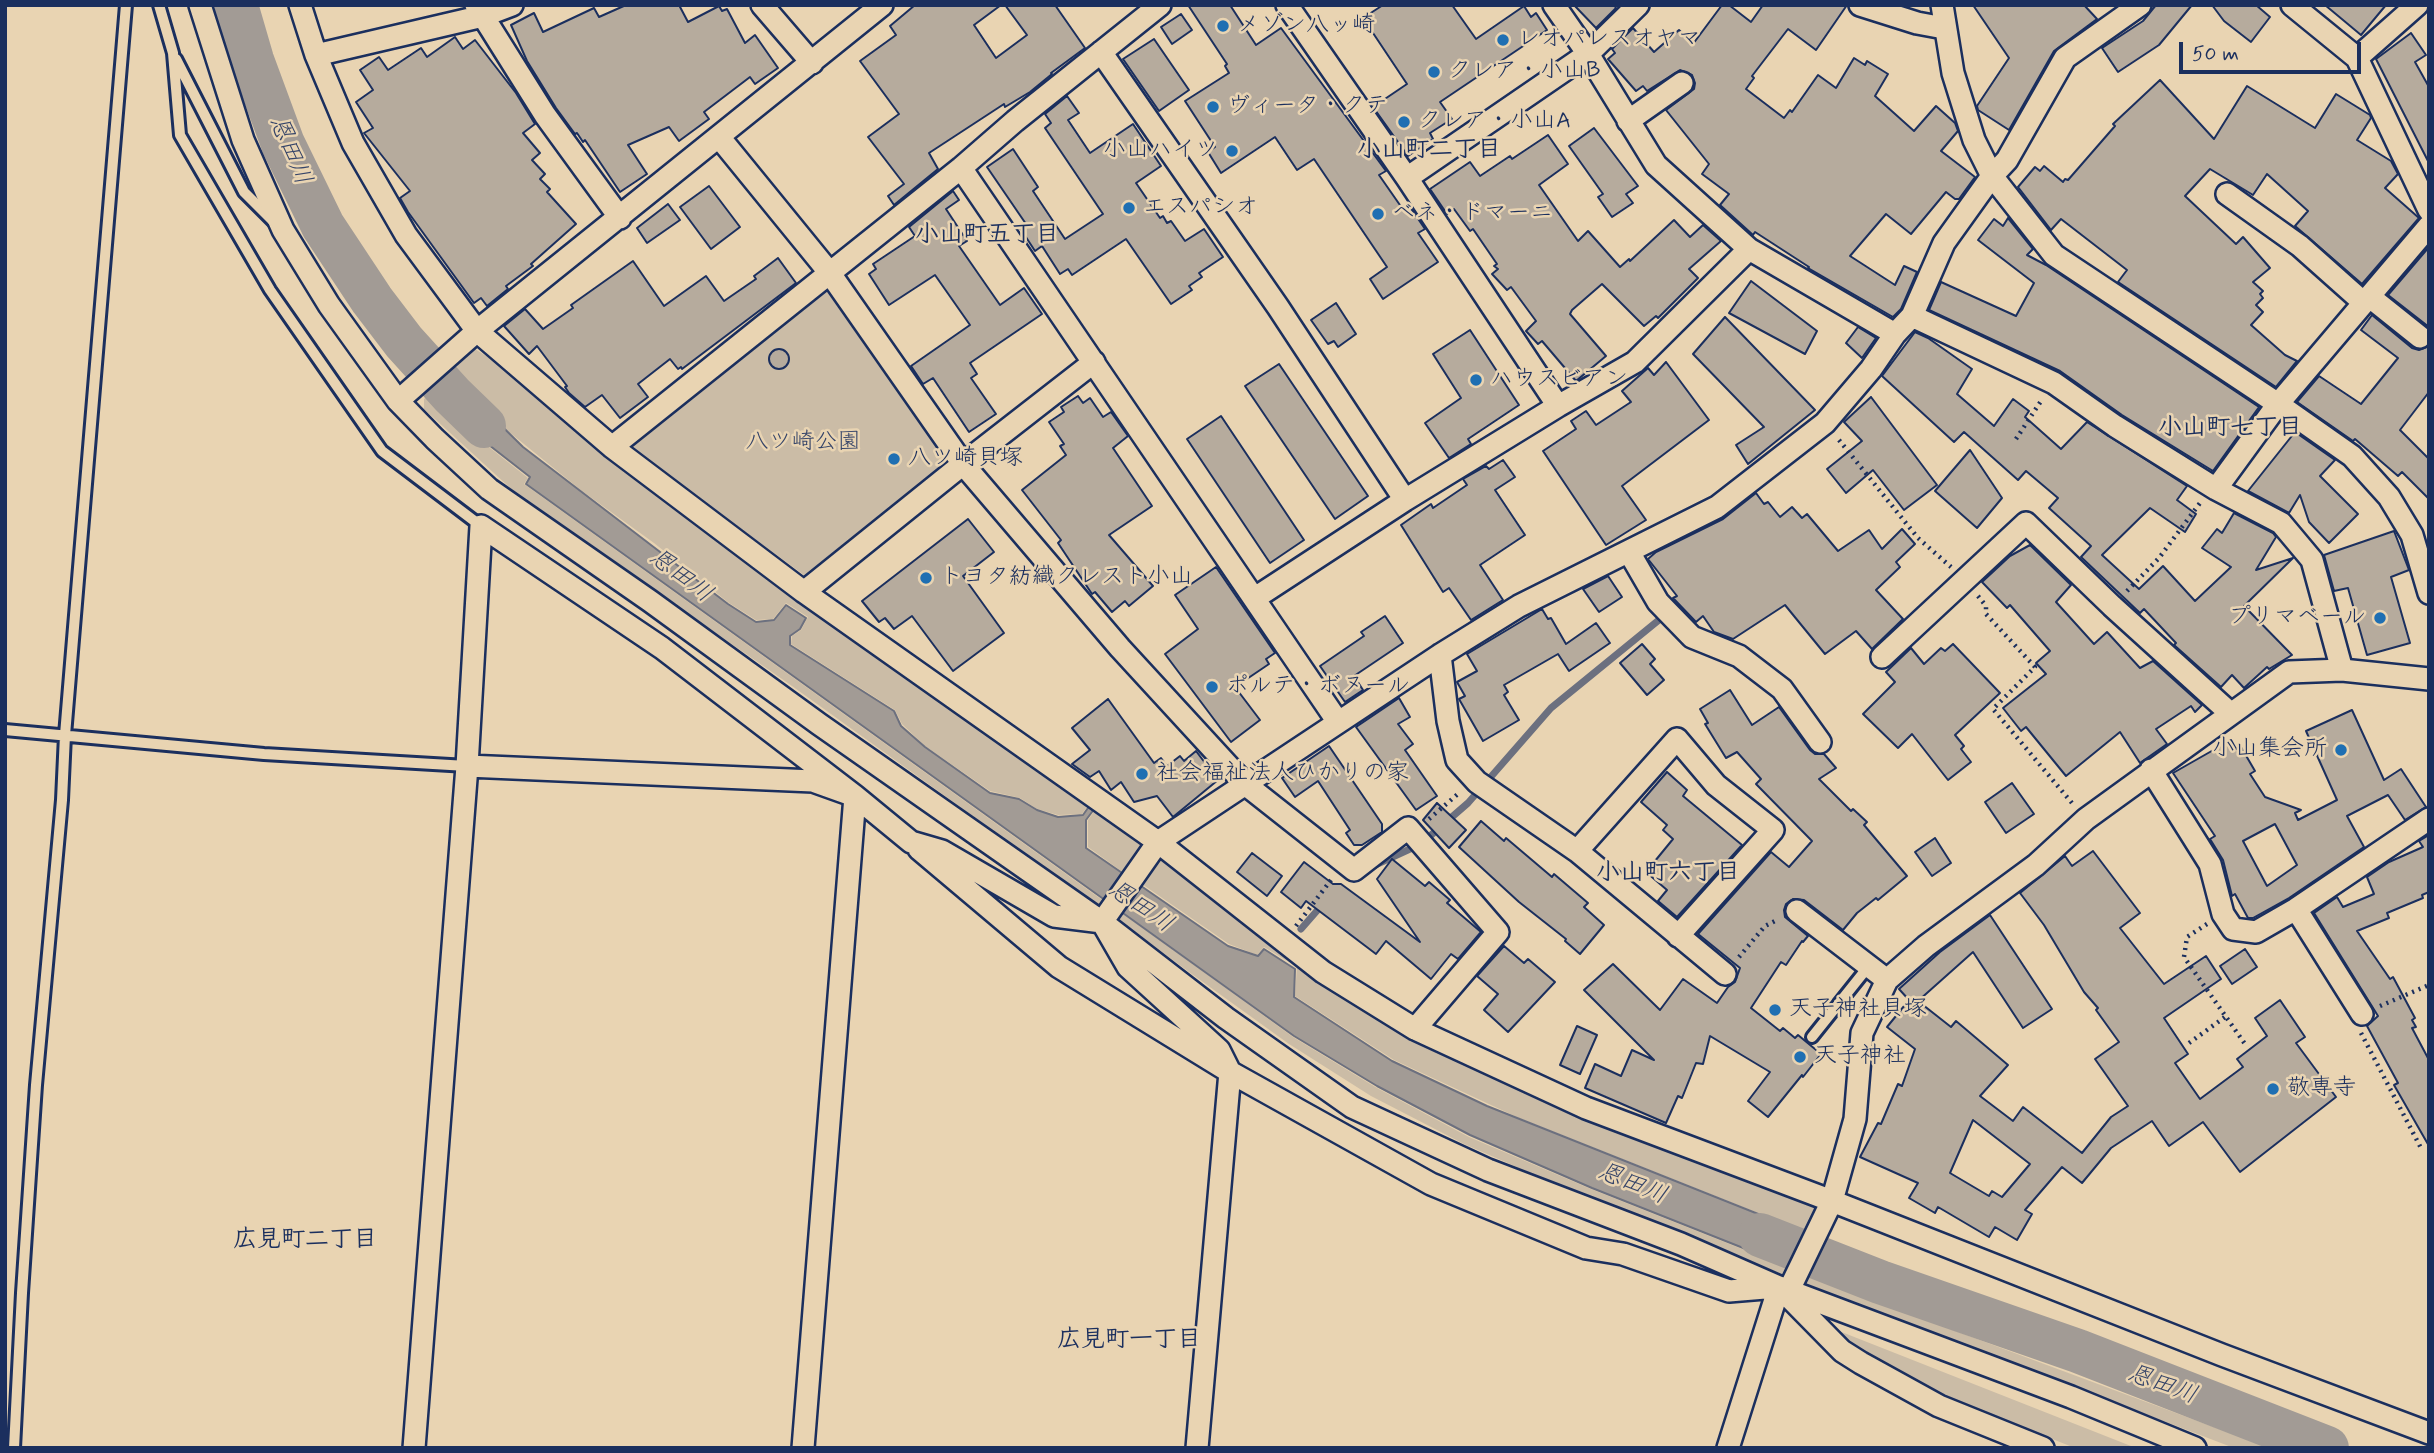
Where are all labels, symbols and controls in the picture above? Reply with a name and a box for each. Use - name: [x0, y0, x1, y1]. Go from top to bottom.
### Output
- place label: メゾン八ッ崎: [1237, 12, 1375, 40]
- marker: メゾン八ッ崎: [1215, 18, 1231, 34]
- place label: レオパレスオヤマ: [1517, 26, 1701, 54]
- scale bar: [2182, 28, 2364, 72]
- marker: レオパレスオヤマ: [1495, 32, 1511, 48]
- text: 50 m: [2192, 40, 2239, 68]
- place label: クレア・小山B: [1448, 58, 1601, 86]
- marker: クレア・小山B: [1426, 64, 1442, 80]
- place label: ヴィータ・クテ: [1227, 93, 1388, 121]
- marker: ヴィータ・クテ: [1205, 99, 1221, 115]
- place label: クレア・小山A: [1418, 108, 1571, 136]
- water label: 恩田川: [262, 112, 316, 190]
- marker: クレア・小山A: [1396, 114, 1412, 130]
- place label: 小山ハイツ: [1103, 137, 1218, 165]
- district label: 小山町二丁目: [1357, 137, 1501, 165]
- marker: 小山ハイツ: [1224, 143, 1240, 159]
- place label: エスパシオ: [1143, 194, 1258, 222]
- marker: エスパシオ: [1121, 200, 1137, 216]
- place label: ベネ・ドマーニ: [1392, 200, 1553, 228]
- marker: ベネ・ドマーニ: [1370, 206, 1386, 222]
- district label: 小山町五丁目: [915, 222, 1059, 250]
- place label: ハウスビアン: [1490, 366, 1628, 394]
- marker: ハウスビアン: [1468, 372, 1484, 388]
- district label: 小山町七丁目: [2158, 415, 2302, 443]
- park label: 八ツ崎公園: [746, 429, 860, 457]
- place label: 八ツ崎貝塚: [908, 445, 1023, 473]
- marker: 八ツ崎貝塚: [886, 451, 902, 467]
- water label: 恩田川: [643, 544, 717, 610]
- place label: トヨタ紡織クレスト小山: [940, 564, 1193, 592]
- marker: トヨタ紡織クレスト小山: [918, 570, 934, 586]
- place label: プリマベール: [2228, 604, 2366, 632]
- marker: プリマベール: [2372, 610, 2388, 626]
- place label: ポルテ・ボヌール: [1226, 673, 1410, 701]
- marker: ポルテ・ボヌール: [1204, 679, 1220, 695]
- place label: 小山集会所: [2212, 736, 2327, 764]
- marker: 小山集会所: [2333, 742, 2349, 758]
- place label: 社会福祉法人ひかりの家: [1156, 760, 1409, 788]
- marker: 社会福祉法人ひかりの家: [1134, 766, 1150, 782]
- district label: 小山町六丁目: [1596, 860, 1740, 888]
- water label: 恩田川: [1102, 876, 1178, 940]
- place label: 天子神社貝塚: [1789, 996, 1927, 1024]
- marker: 天子神社貝塚: [1767, 1002, 1783, 1018]
- place label: 天子神社: [1814, 1043, 1906, 1071]
- marker: 天子神社: [1792, 1049, 1808, 1065]
- place label: 敬専寺: [2287, 1075, 2356, 1103]
- marker: 敬専寺: [2265, 1081, 2281, 1097]
- water label: 恩田川: [1593, 1158, 1671, 1212]
- district label: 広見町二丁目: [233, 1227, 377, 1255]
- district label: 広見町一丁目: [1057, 1327, 1201, 1355]
- water label: 恩田川: [2123, 1360, 2201, 1412]

